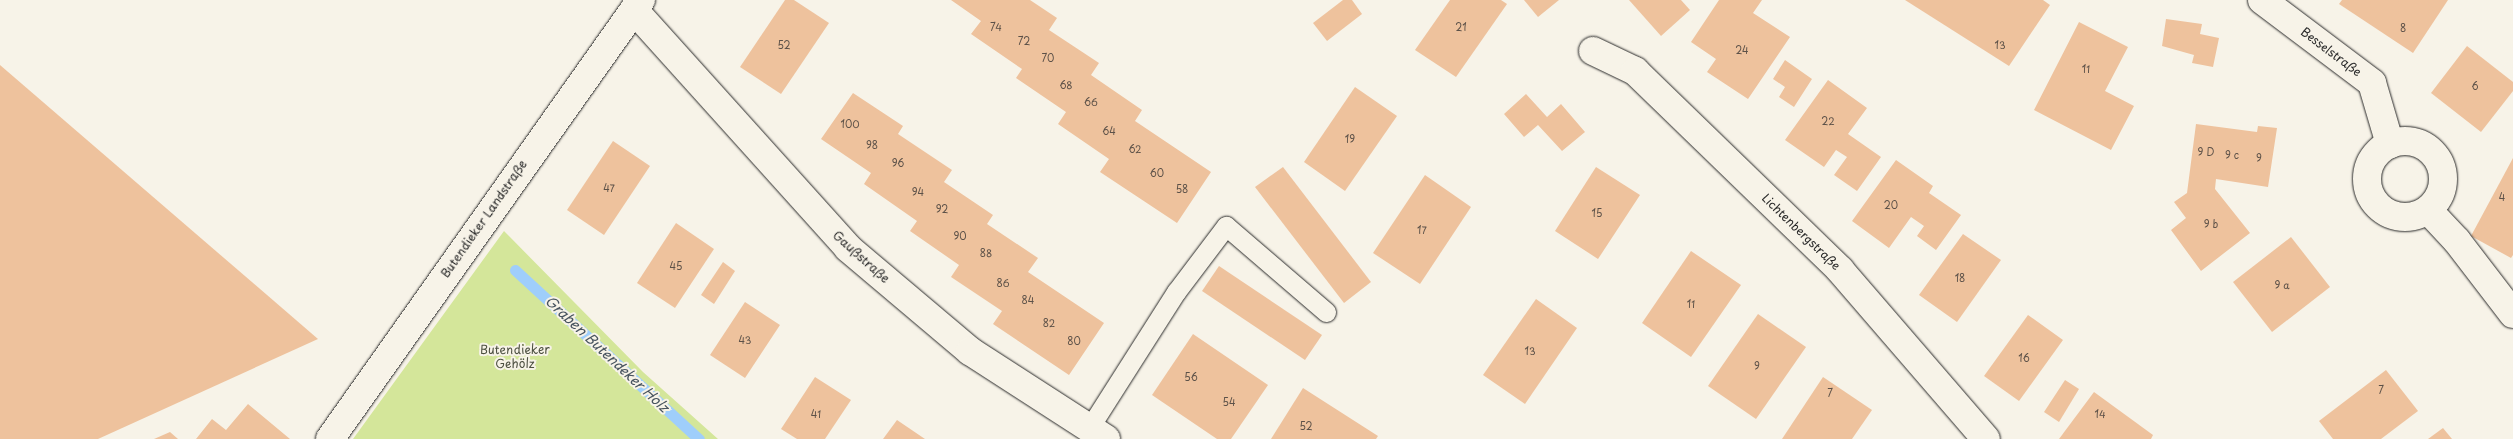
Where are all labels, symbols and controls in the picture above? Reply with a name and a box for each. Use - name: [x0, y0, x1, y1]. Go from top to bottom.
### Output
- house number: 74: [990, 21, 1002, 33]
- house number: 21: [1455, 21, 1467, 33]
- house number: 8: [2400, 22, 2406, 34]
- street label: Besselstraße: [2298, 24, 2364, 80]
- house number: 72: [1018, 35, 1030, 47]
- house number: 52: [777, 39, 791, 51]
- house number: 13: [1994, 39, 2006, 51]
- house number: 24: [1735, 44, 1749, 56]
- house number: 70: [1042, 52, 1054, 64]
- house number: 11: [2082, 63, 2090, 75]
- house number: 68: [1059, 79, 1073, 91]
- house number: 6: [2471, 80, 2479, 92]
- house number: 66: [1084, 96, 1098, 108]
- house number: 22: [1821, 115, 1835, 127]
- house number: 100: [840, 118, 860, 130]
- house number: 64: [1102, 125, 1116, 137]
- house number: 19: [1345, 133, 1355, 145]
- house number: 98: [866, 139, 878, 151]
- house number: 62: [1128, 143, 1142, 155]
- house number: 9 D: [2197, 146, 2215, 158]
- house number: 9 c: [2225, 149, 2239, 161]
- house number: 9: [2256, 152, 2262, 164]
- house number: 96: [892, 157, 904, 169]
- street label: Butendieker Landstraße: [438, 158, 530, 280]
- house number: 60: [1150, 167, 1164, 179]
- house number: 47: [603, 182, 615, 194]
- house number: 58: [1176, 183, 1188, 195]
- house number: 94: [912, 186, 924, 198]
- street label: Lichtenbergstraße: [1759, 191, 1843, 273]
- house number: 4: [2499, 191, 2505, 203]
- house number: 20: [1884, 199, 1898, 211]
- house number: 92: [936, 203, 948, 215]
- house number: 15: [1592, 207, 1602, 219]
- house number: 9 b: [2204, 218, 2218, 230]
- house number: 17: [1417, 224, 1427, 236]
- street label: Gaußstraße: [830, 228, 892, 286]
- house number: 90: [953, 230, 967, 242]
- house number: 88: [980, 247, 992, 259]
- house number: 45: [670, 260, 682, 272]
- house number: 18: [1955, 272, 1965, 284]
- house number: 86: [997, 277, 1009, 289]
- house number: 9 a: [2274, 279, 2290, 291]
- water label: Graben Butendeker Holz: [541, 292, 673, 416]
- house number: 84: [1022, 294, 1034, 306]
- house number: 11: [1687, 298, 1695, 310]
- house number: 82: [1043, 317, 1055, 329]
- house number: 43: [739, 334, 751, 346]
- house number: 80: [1067, 335, 1081, 347]
- park label: Butendieker Gehölz: [480, 343, 550, 371]
- house number: 13: [1524, 345, 1536, 357]
- house number: 16: [2018, 352, 2030, 364]
- house number: 9: [1754, 360, 1760, 372]
- house number: 56: [1184, 371, 1198, 383]
- house number: 7: [2378, 384, 2384, 396]
- house number: 7: [1827, 387, 1833, 399]
- house number: 54: [1222, 396, 1236, 408]
- house number: 41: [811, 408, 821, 420]
- house number: 14: [2094, 408, 2106, 420]
- house number: 52: [1299, 420, 1313, 432]

